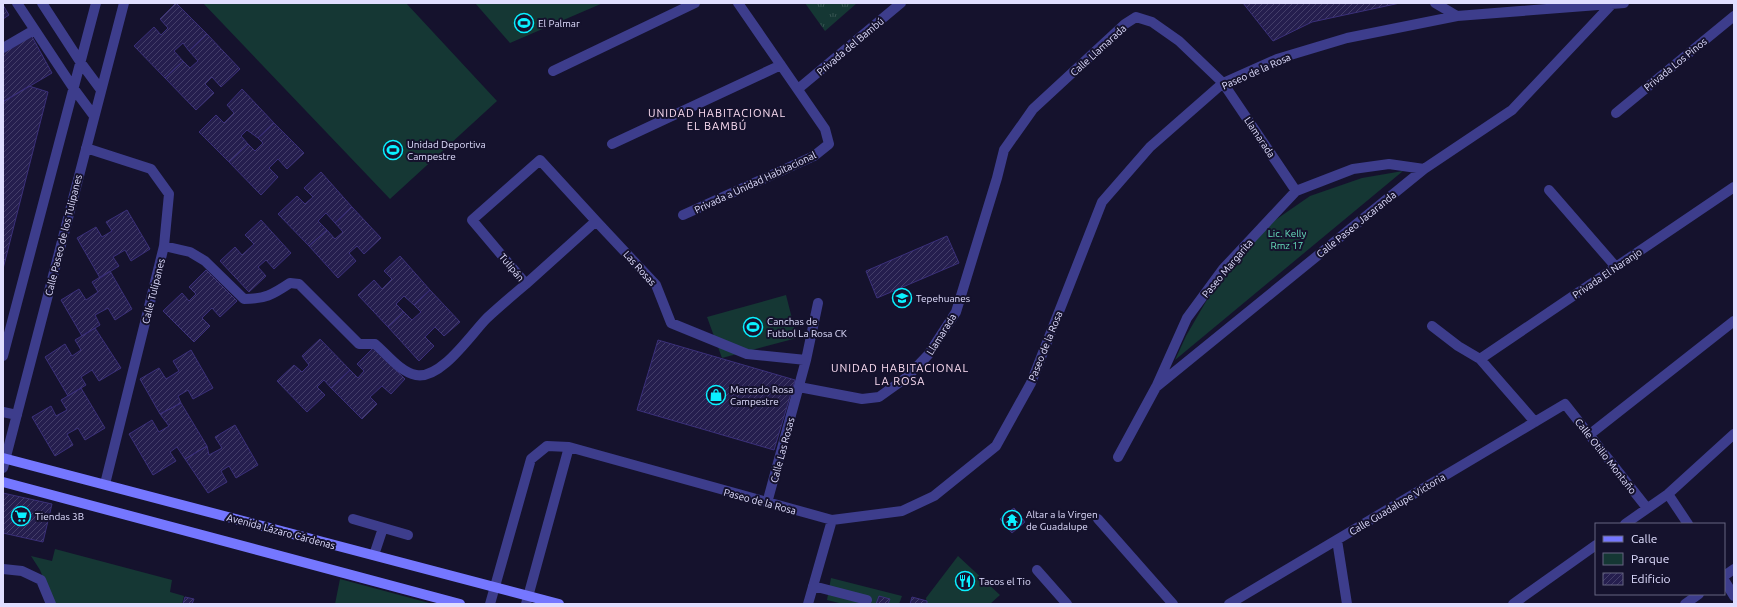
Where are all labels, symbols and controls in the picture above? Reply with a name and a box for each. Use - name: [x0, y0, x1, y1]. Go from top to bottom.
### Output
- sports icon: El Palmar: [513, 12, 535, 34]
- street label: Privada del Bambú: [815, 15, 886, 77]
- place label: El Palmar: [538, 18, 580, 29]
- street label: Calle Llamarada: [1068, 23, 1128, 78]
- street label: Privada Los Pinos: [1642, 36, 1709, 93]
- street label: Paseo de la Rosa: [1220, 51, 1292, 92]
- district label: UNIDAD HABITACIONAL EL BAMBÚ: [648, 107, 786, 132]
- street label: Llamarada: [1242, 115, 1277, 160]
- sports icon: Unidad Deportiva Campestre: [382, 139, 404, 161]
- place label: Unidad Deportiva Campestre: [407, 139, 486, 162]
- street label: Privada a Unidad Habitacional: [693, 149, 818, 216]
- street label: Calle Paseo de los Tulipanes: [43, 173, 84, 297]
- street label: Calle Paseo Jacaranda: [1314, 189, 1398, 260]
- park label: Lic. Kelly Rmz 17: [1268, 228, 1306, 251]
- street label: Paseo Margarita: [1200, 237, 1255, 300]
- street label: Privada El Naranjo: [1571, 246, 1644, 301]
- street label: Las Rosas: [621, 249, 658, 288]
- street label: Tulipán: [497, 251, 526, 283]
- street label: Calle Tulipanes: [140, 257, 167, 325]
- school or university icon: Tepehuanes: [891, 287, 913, 309]
- place label: Tepehuanes: [916, 293, 970, 304]
- street label: Paseo de la Rosa: [1026, 310, 1064, 383]
- street label: Llamarada: [924, 312, 958, 357]
- sports icon: Canchas de Futbol La Rosa CK: [742, 316, 764, 338]
- place label: Canchas de Futbol La Rosa CK: [767, 316, 847, 339]
- district label: UNIDAD HABITACIONAL LA ROSA: [831, 362, 969, 387]
- shop icon: Mercado Rosa Campestre: [705, 384, 727, 406]
- place label: Mercado Rosa Campestre: [730, 384, 793, 407]
- street label: Calle Las Rosas: [768, 416, 796, 484]
- street label: Calle Otilio Montaño: [1573, 416, 1639, 496]
- street label: Calle Guadalupe Victoria: [1347, 471, 1447, 537]
- street label: Paseo de la Rosa: [723, 487, 797, 516]
- supermarket icon: Tiendas 3B: [10, 505, 32, 527]
- temple icon: Altar a la Virgen de Guadalupe: [1001, 509, 1023, 531]
- place label: Altar a la Virgen de Guadalupe: [1026, 509, 1098, 532]
- place label: Tiendas 3B: [35, 511, 84, 522]
- street label: Avenida Lázaro Cárdenas: [226, 512, 336, 551]
- legend: [1595, 523, 1725, 595]
- text: Calle: [1631, 532, 1657, 545]
- text: Parque: [1631, 552, 1669, 565]
- restaurant icon: Tacos el Tio: [954, 570, 976, 592]
- text: Edificio: [1631, 572, 1671, 585]
- place label: Tacos el Tio: [979, 576, 1031, 587]

